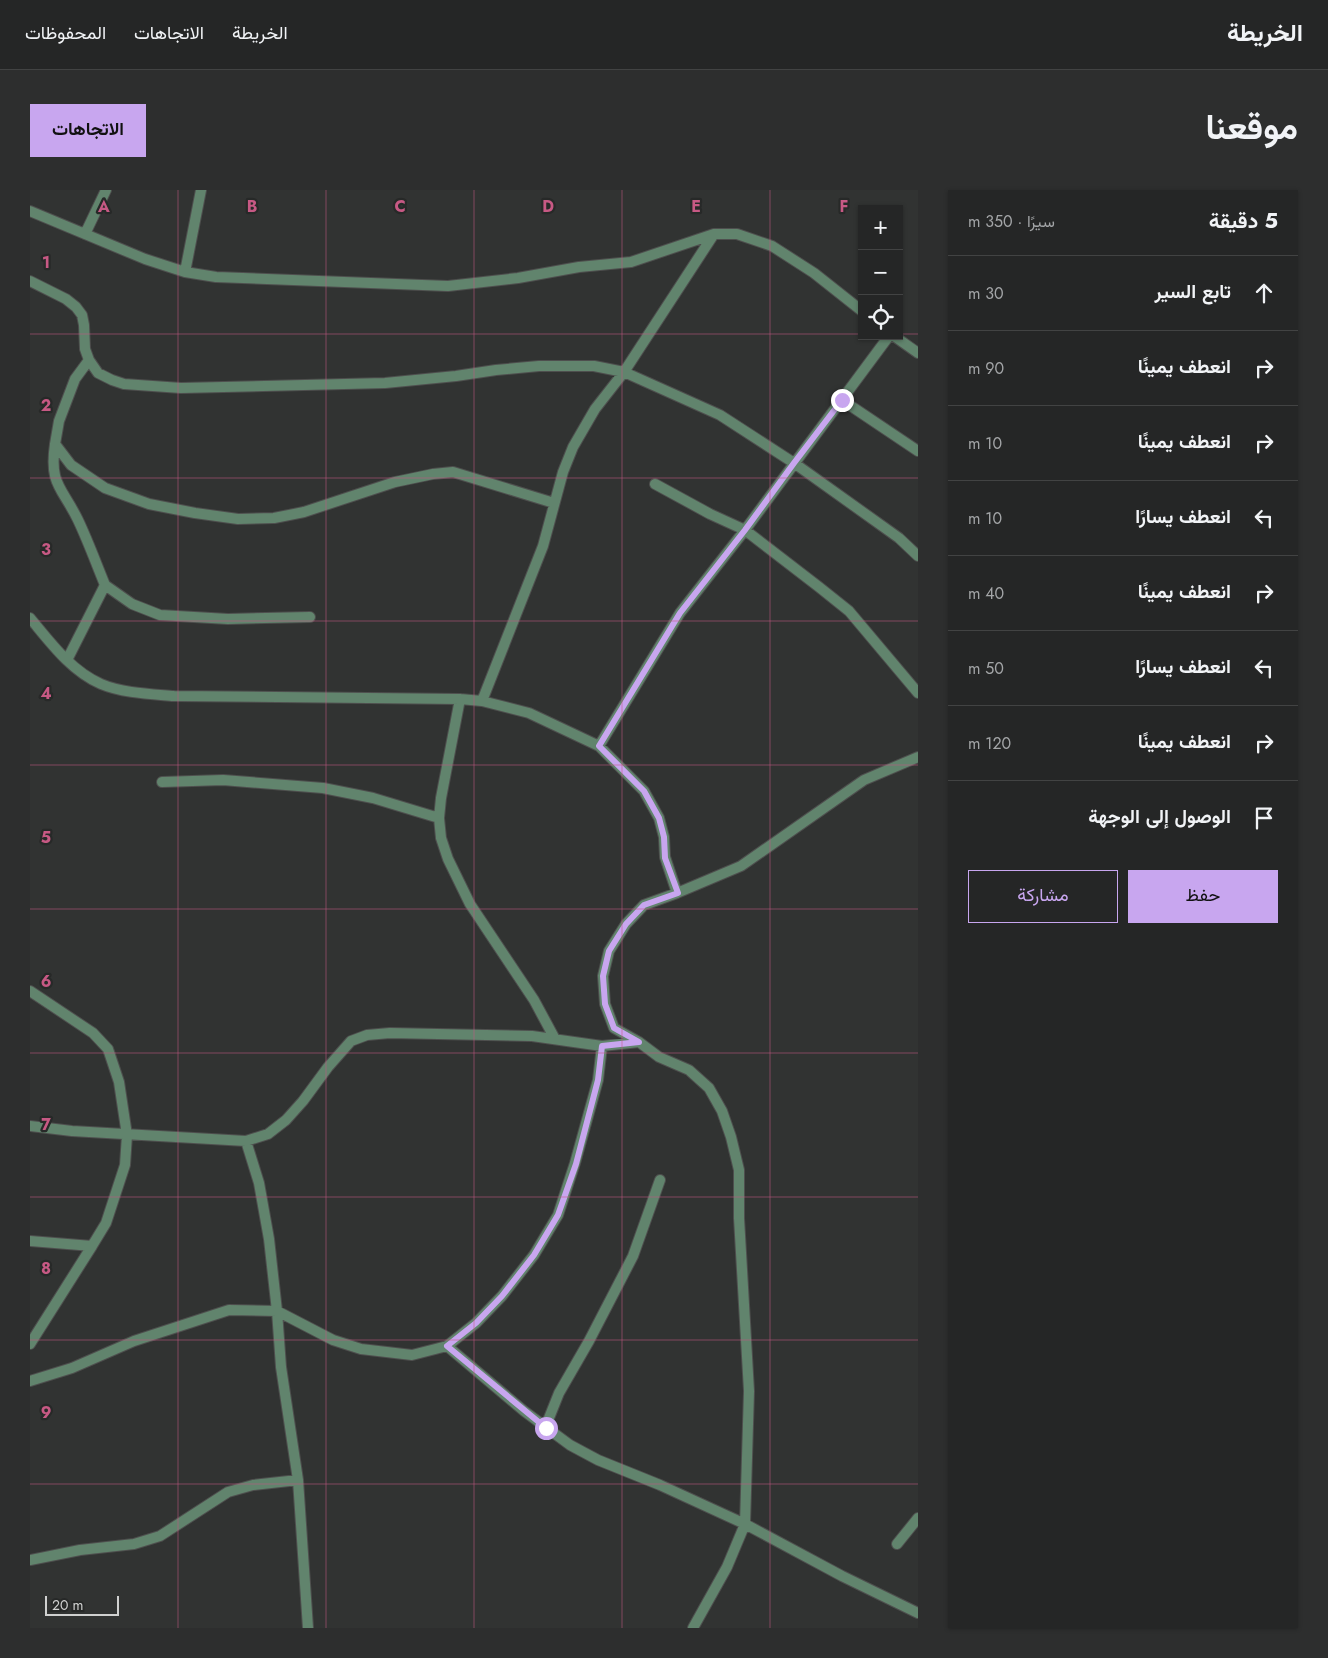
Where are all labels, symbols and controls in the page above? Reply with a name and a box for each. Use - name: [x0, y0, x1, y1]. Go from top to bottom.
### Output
- text: الخريطة: [1227, 15, 1303, 50]
- text: المحفوظات: [25, 20, 106, 46]
- text: الاتجاهات: [134, 20, 204, 46]
- text: الخريطة: [232, 20, 288, 46]
- text: موقعنا: [1205, 102, 1298, 152]
- button: الاتجاهات: [30, 104, 146, 157]
- text: A: [97, 195, 110, 218]
- text: B: [247, 195, 257, 218]
- text: C: [394, 195, 406, 218]
- text: D: [542, 195, 554, 218]
- text: E: [691, 195, 701, 218]
- text: F: [840, 195, 848, 218]
- map controls: [858, 205, 903, 340]
- button: +: [858, 205, 903, 250]
- text: 5 دقيقة: [1209, 206, 1278, 236]
- text: سيرًا · 350 m: [968, 210, 1055, 233]
- button: −: [858, 250, 903, 295]
- text: 1: [42, 251, 50, 274]
- text: تابع السير: [1154, 278, 1231, 305]
- icon: ahead: [1250, 279, 1278, 307]
- text: 30 m: [968, 282, 1004, 305]
- button: locate: [858, 295, 903, 340]
- text: انعطف يمينًا: [1138, 353, 1231, 380]
- icon: right: [1250, 354, 1278, 382]
- text: 90 m: [968, 357, 1004, 380]
- route end: [831, 389, 854, 412]
- text: 2: [41, 394, 51, 417]
- text: انعطف يمينًا: [1138, 428, 1231, 455]
- icon: right: [1250, 429, 1278, 457]
- text: 10 m: [968, 432, 1002, 455]
- text: انعطف يسارًا: [1135, 503, 1231, 530]
- icon: left: [1250, 504, 1278, 532]
- text: 10 m: [968, 507, 1002, 530]
- text: 3: [41, 538, 51, 561]
- text: انعطف يمينًا: [1138, 578, 1231, 605]
- icon: right: [1250, 579, 1278, 607]
- text: 40 m: [968, 582, 1004, 605]
- text: انعطف يسارًا: [1135, 653, 1231, 680]
- icon: left: [1250, 654, 1278, 682]
- text: 50 m: [968, 657, 1004, 680]
- text: 4: [40, 682, 52, 705]
- text: انعطف يمينًا: [1138, 728, 1231, 755]
- icon: right: [1250, 729, 1278, 757]
- text: 120 m: [968, 732, 1011, 755]
- text: الوصول إلى الوجهة: [1088, 803, 1231, 830]
- icon: arrive: [1250, 804, 1278, 832]
- text: 5: [41, 826, 51, 849]
- button: مشاركة: [968, 870, 1118, 923]
- button: حفظ: [1128, 870, 1278, 923]
- text: 6: [41, 970, 51, 993]
- text: 7: [41, 1113, 51, 1136]
- text: 8: [41, 1257, 51, 1280]
- text: 9: [41, 1401, 51, 1424]
- route start: [535, 1417, 558, 1440]
- scale bar: [45, 1593, 119, 1616]
- text: 20 m: [52, 1595, 84, 1615]

